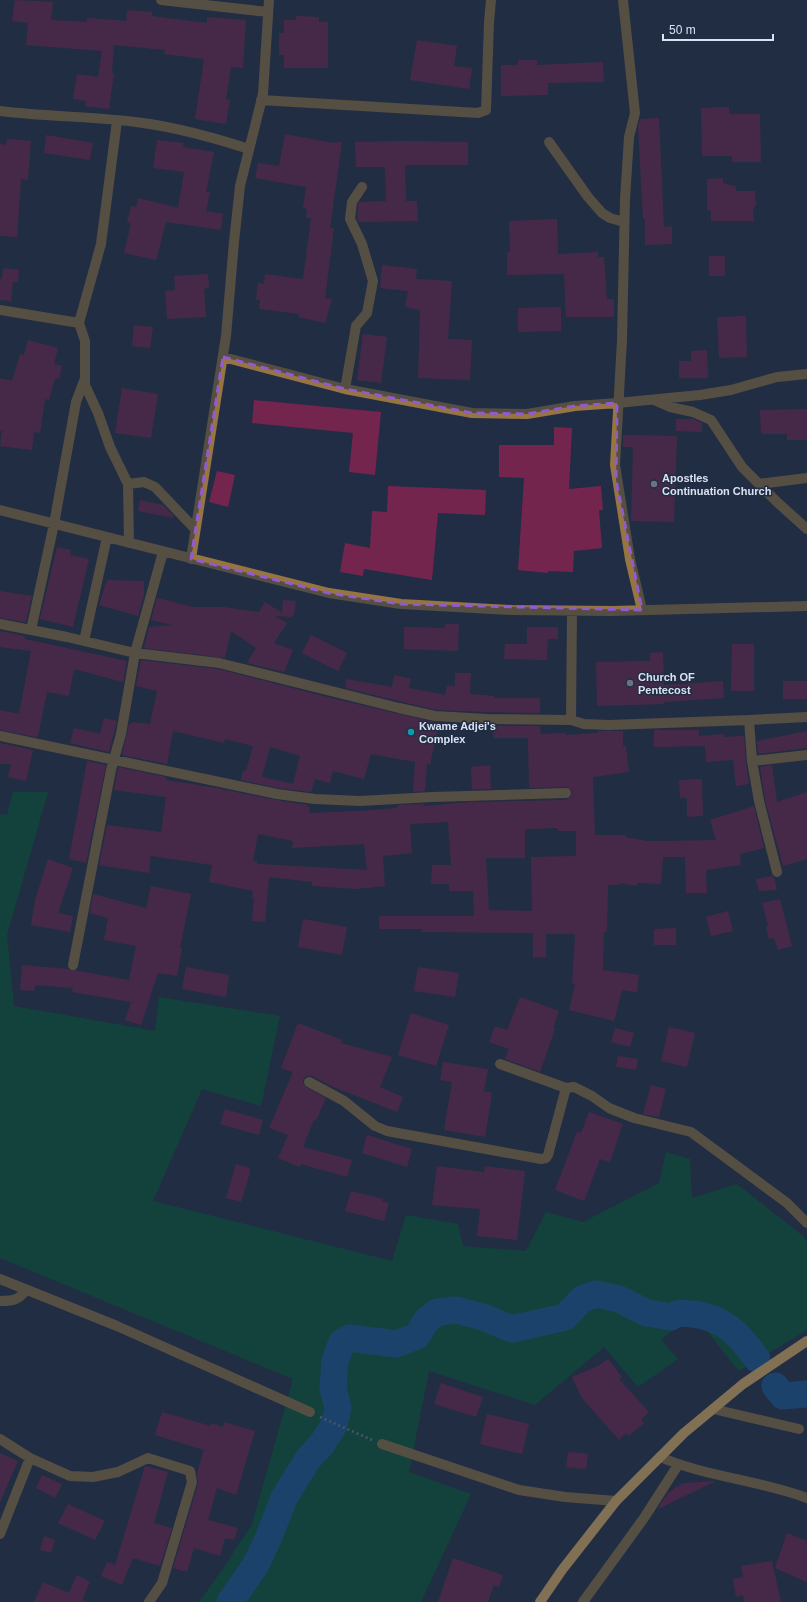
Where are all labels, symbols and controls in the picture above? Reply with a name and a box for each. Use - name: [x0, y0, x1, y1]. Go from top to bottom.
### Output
- scale bar: [663, 16, 773, 42]
- text: 50 m: [669, 23, 696, 37]
- place label: Apostles Continuation Church: [662, 472, 772, 497]
- marker: Apostles Continuation Church: [649, 479, 659, 489]
- place label: Church OF Pentecost: [638, 671, 695, 696]
- marker: Church OF Pentecost: [625, 678, 635, 688]
- place label: Kwame Adjei's Complex: [419, 720, 496, 745]
- marker: Kwame Adjei's Complex: [406, 727, 416, 737]

